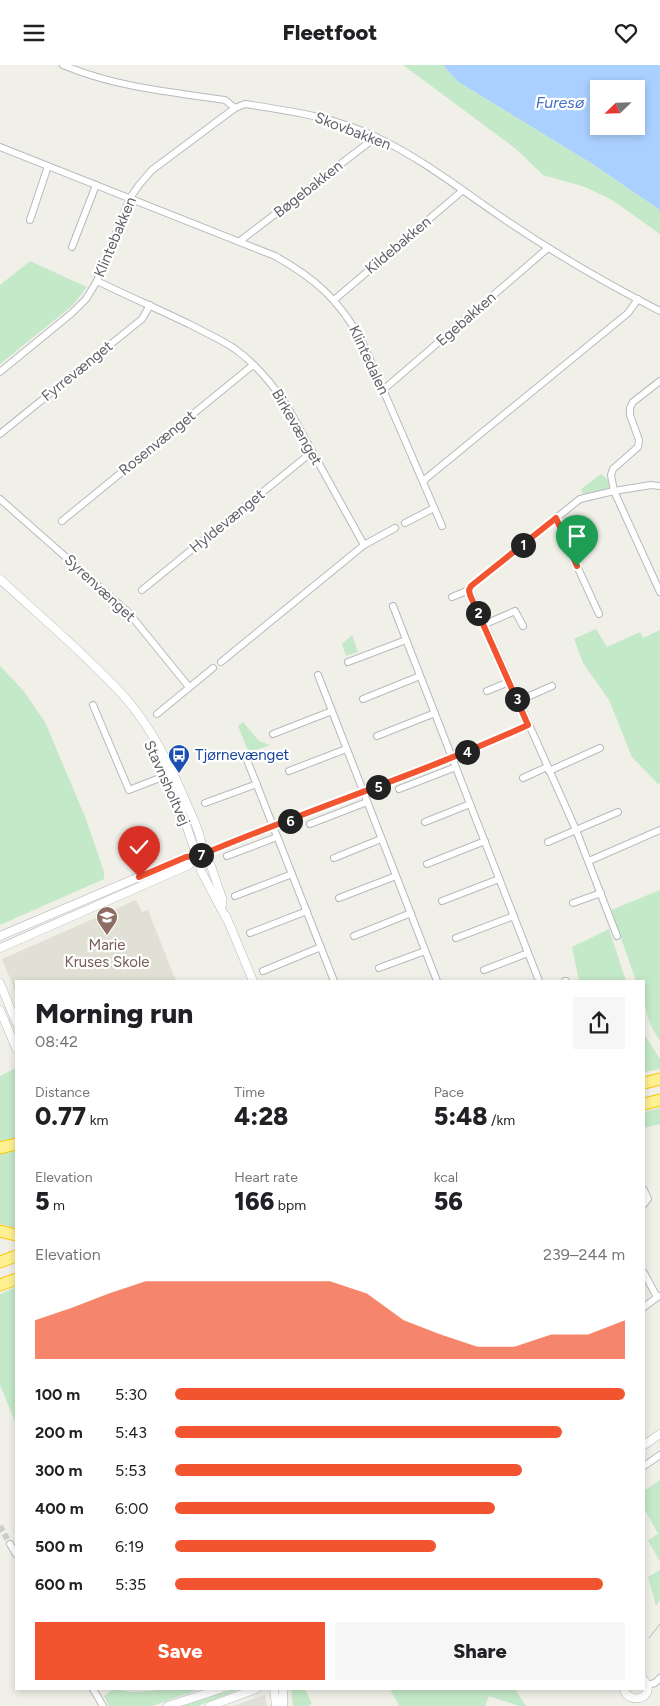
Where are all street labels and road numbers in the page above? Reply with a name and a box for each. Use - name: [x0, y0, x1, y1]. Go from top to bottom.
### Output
- street label: Skovbakken: [312, 108, 394, 154]
- street label: Bøgebakken: [270, 157, 346, 221]
- street label: Klintebakken: [90, 194, 140, 280]
- street label: Kildebakken: [361, 212, 435, 278]
- street label: Egebakken: [432, 288, 500, 350]
- street label: Klintedalen: [345, 322, 393, 398]
- street label: Fyrrevænget: [38, 337, 116, 405]
- street label: Birkevænget: [268, 386, 326, 468]
- street label: Rosenvænget: [115, 406, 199, 479]
- street label: Hyldevænget: [186, 485, 268, 557]
- street label: Syrenvænget: [61, 551, 139, 626]
- street label: Stavnsholtvej: [140, 738, 194, 828]

